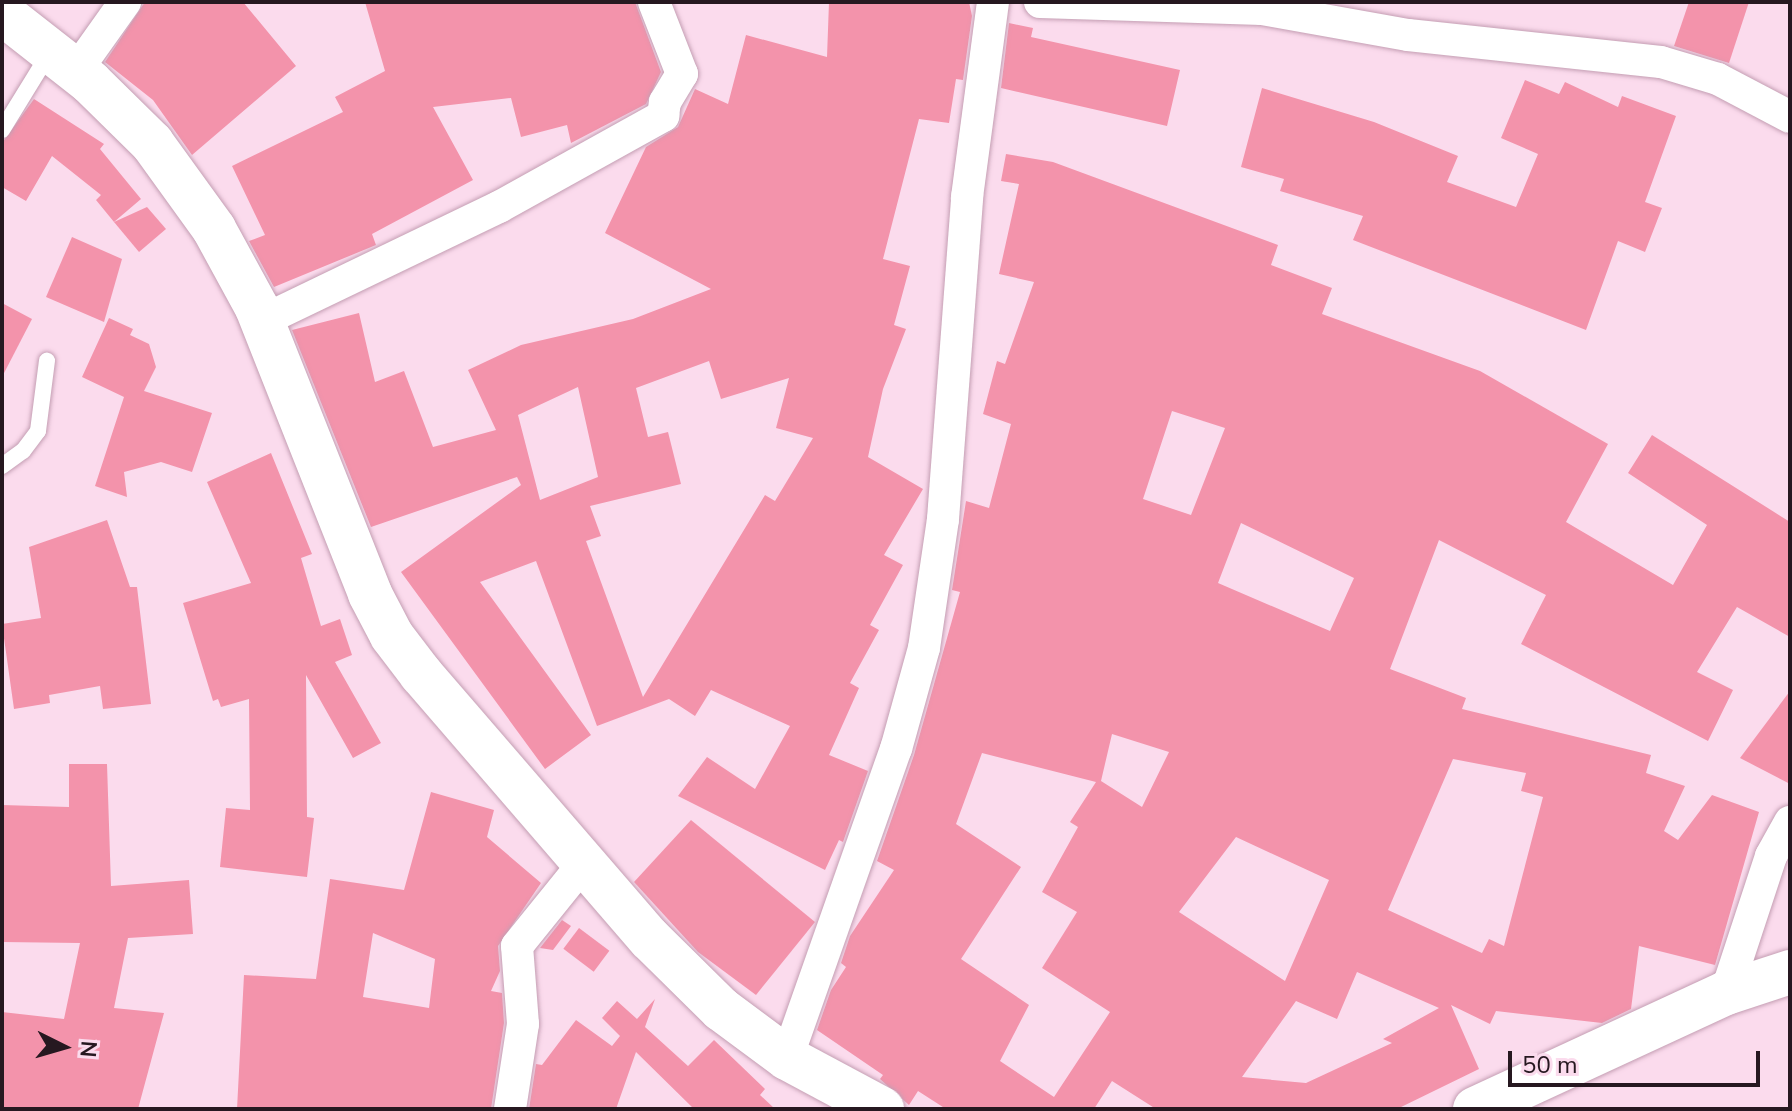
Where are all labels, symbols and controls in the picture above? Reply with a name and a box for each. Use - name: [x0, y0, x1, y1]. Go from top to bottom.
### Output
- north arrow: [24, 1007, 104, 1087]
- scale bar: [1512, 1035, 1764, 1085]
- text: N: [72, 1040, 104, 1059]
- text: 50 m: [1522, 1049, 1578, 1081]

